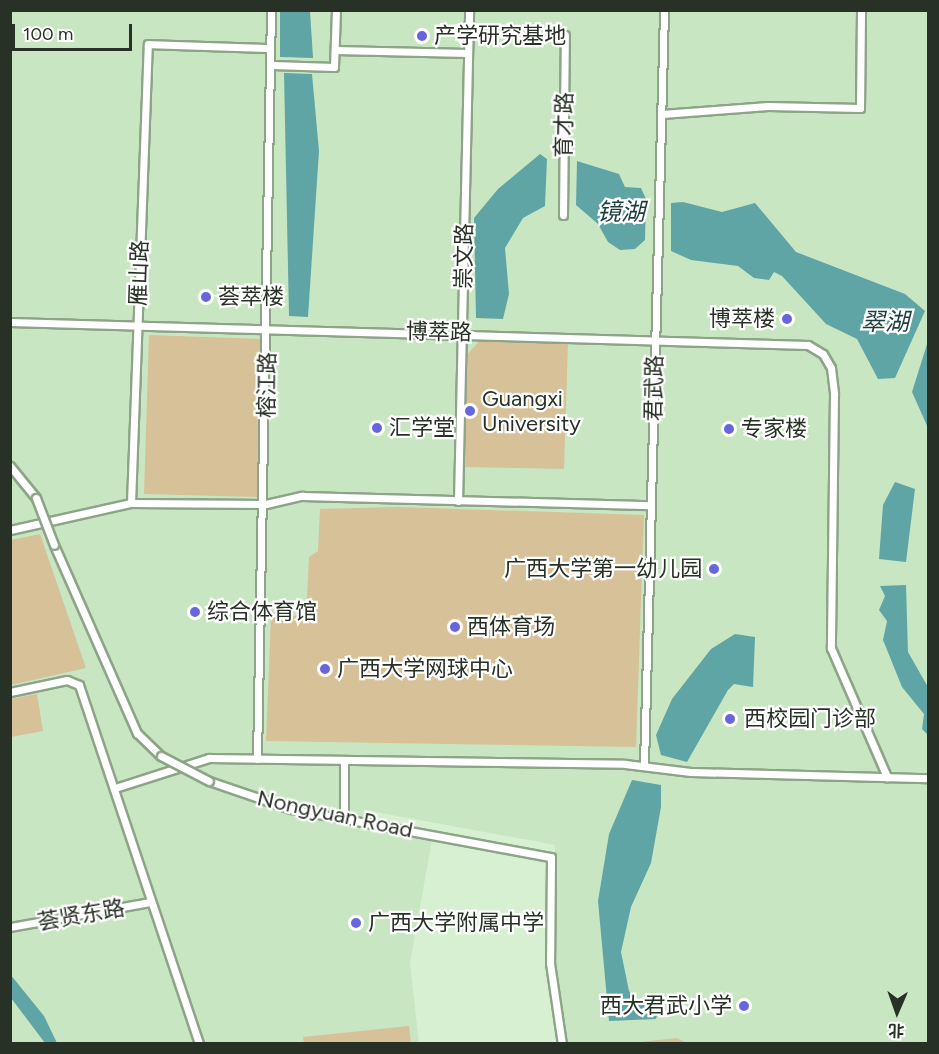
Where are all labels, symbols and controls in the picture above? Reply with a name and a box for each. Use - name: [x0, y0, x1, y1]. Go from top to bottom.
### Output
- scale bar: [15, 12, 135, 50]
- text: 100 m: [23, 23, 73, 45]
- place label: 产学研究基地: [434, 23, 566, 49]
- marker: 产学研究基地: [415, 29, 429, 43]
- street label: 育才路: [550, 92, 578, 158]
- water label: 镜湖: [597, 198, 645, 226]
- street label: 崇文路: [450, 223, 478, 289]
- street label: 雁山路: [125, 240, 153, 306]
- place label: 荟萃楼: [218, 284, 284, 310]
- marker: 荟萃楼: [199, 290, 213, 304]
- place label: 博萃楼: [709, 306, 775, 332]
- water label: 翠湖: [861, 308, 909, 336]
- marker: 博萃楼: [780, 312, 794, 326]
- street label: 博萃路: [406, 318, 472, 346]
- street label: 榕江路: [253, 352, 281, 418]
- street label: 君武路: [640, 355, 668, 421]
- place label: Guangxi University: [482, 385, 581, 436]
- marker: Guangxi University: [463, 404, 477, 418]
- place label: 汇学堂: [389, 415, 455, 441]
- place label: 专家楼: [741, 416, 807, 442]
- marker: 汇学堂: [370, 421, 384, 435]
- marker: 专家楼: [722, 422, 736, 436]
- place label: 广西大学第一幼儿园: [504, 556, 702, 582]
- marker: 广西大学第一幼儿园: [707, 562, 721, 576]
- place label: 综合体育馆: [207, 599, 317, 625]
- marker: 综合体育馆: [188, 605, 202, 619]
- place label: 西体育场: [467, 614, 555, 640]
- marker: 西体育场: [448, 620, 462, 634]
- place label: 广西大学网球中心: [337, 656, 513, 682]
- marker: 广西大学网球中心: [318, 662, 332, 676]
- place label: 西校园门诊部: [744, 706, 876, 732]
- marker: 西校园门诊部: [721, 710, 739, 728]
- street label: Nongyuan Road: [255, 785, 415, 843]
- street label: 荟贤东路: [35, 894, 127, 936]
- place label: 广西大学附属中学: [368, 910, 544, 936]
- marker: 广西大学附属中学: [349, 916, 363, 930]
- north arrow: [867, 982, 927, 1042]
- place label: 西大君武小学: [600, 993, 732, 1019]
- marker: 西大君武小学: [737, 999, 751, 1013]
- text: 北: [888, 1021, 905, 1040]

